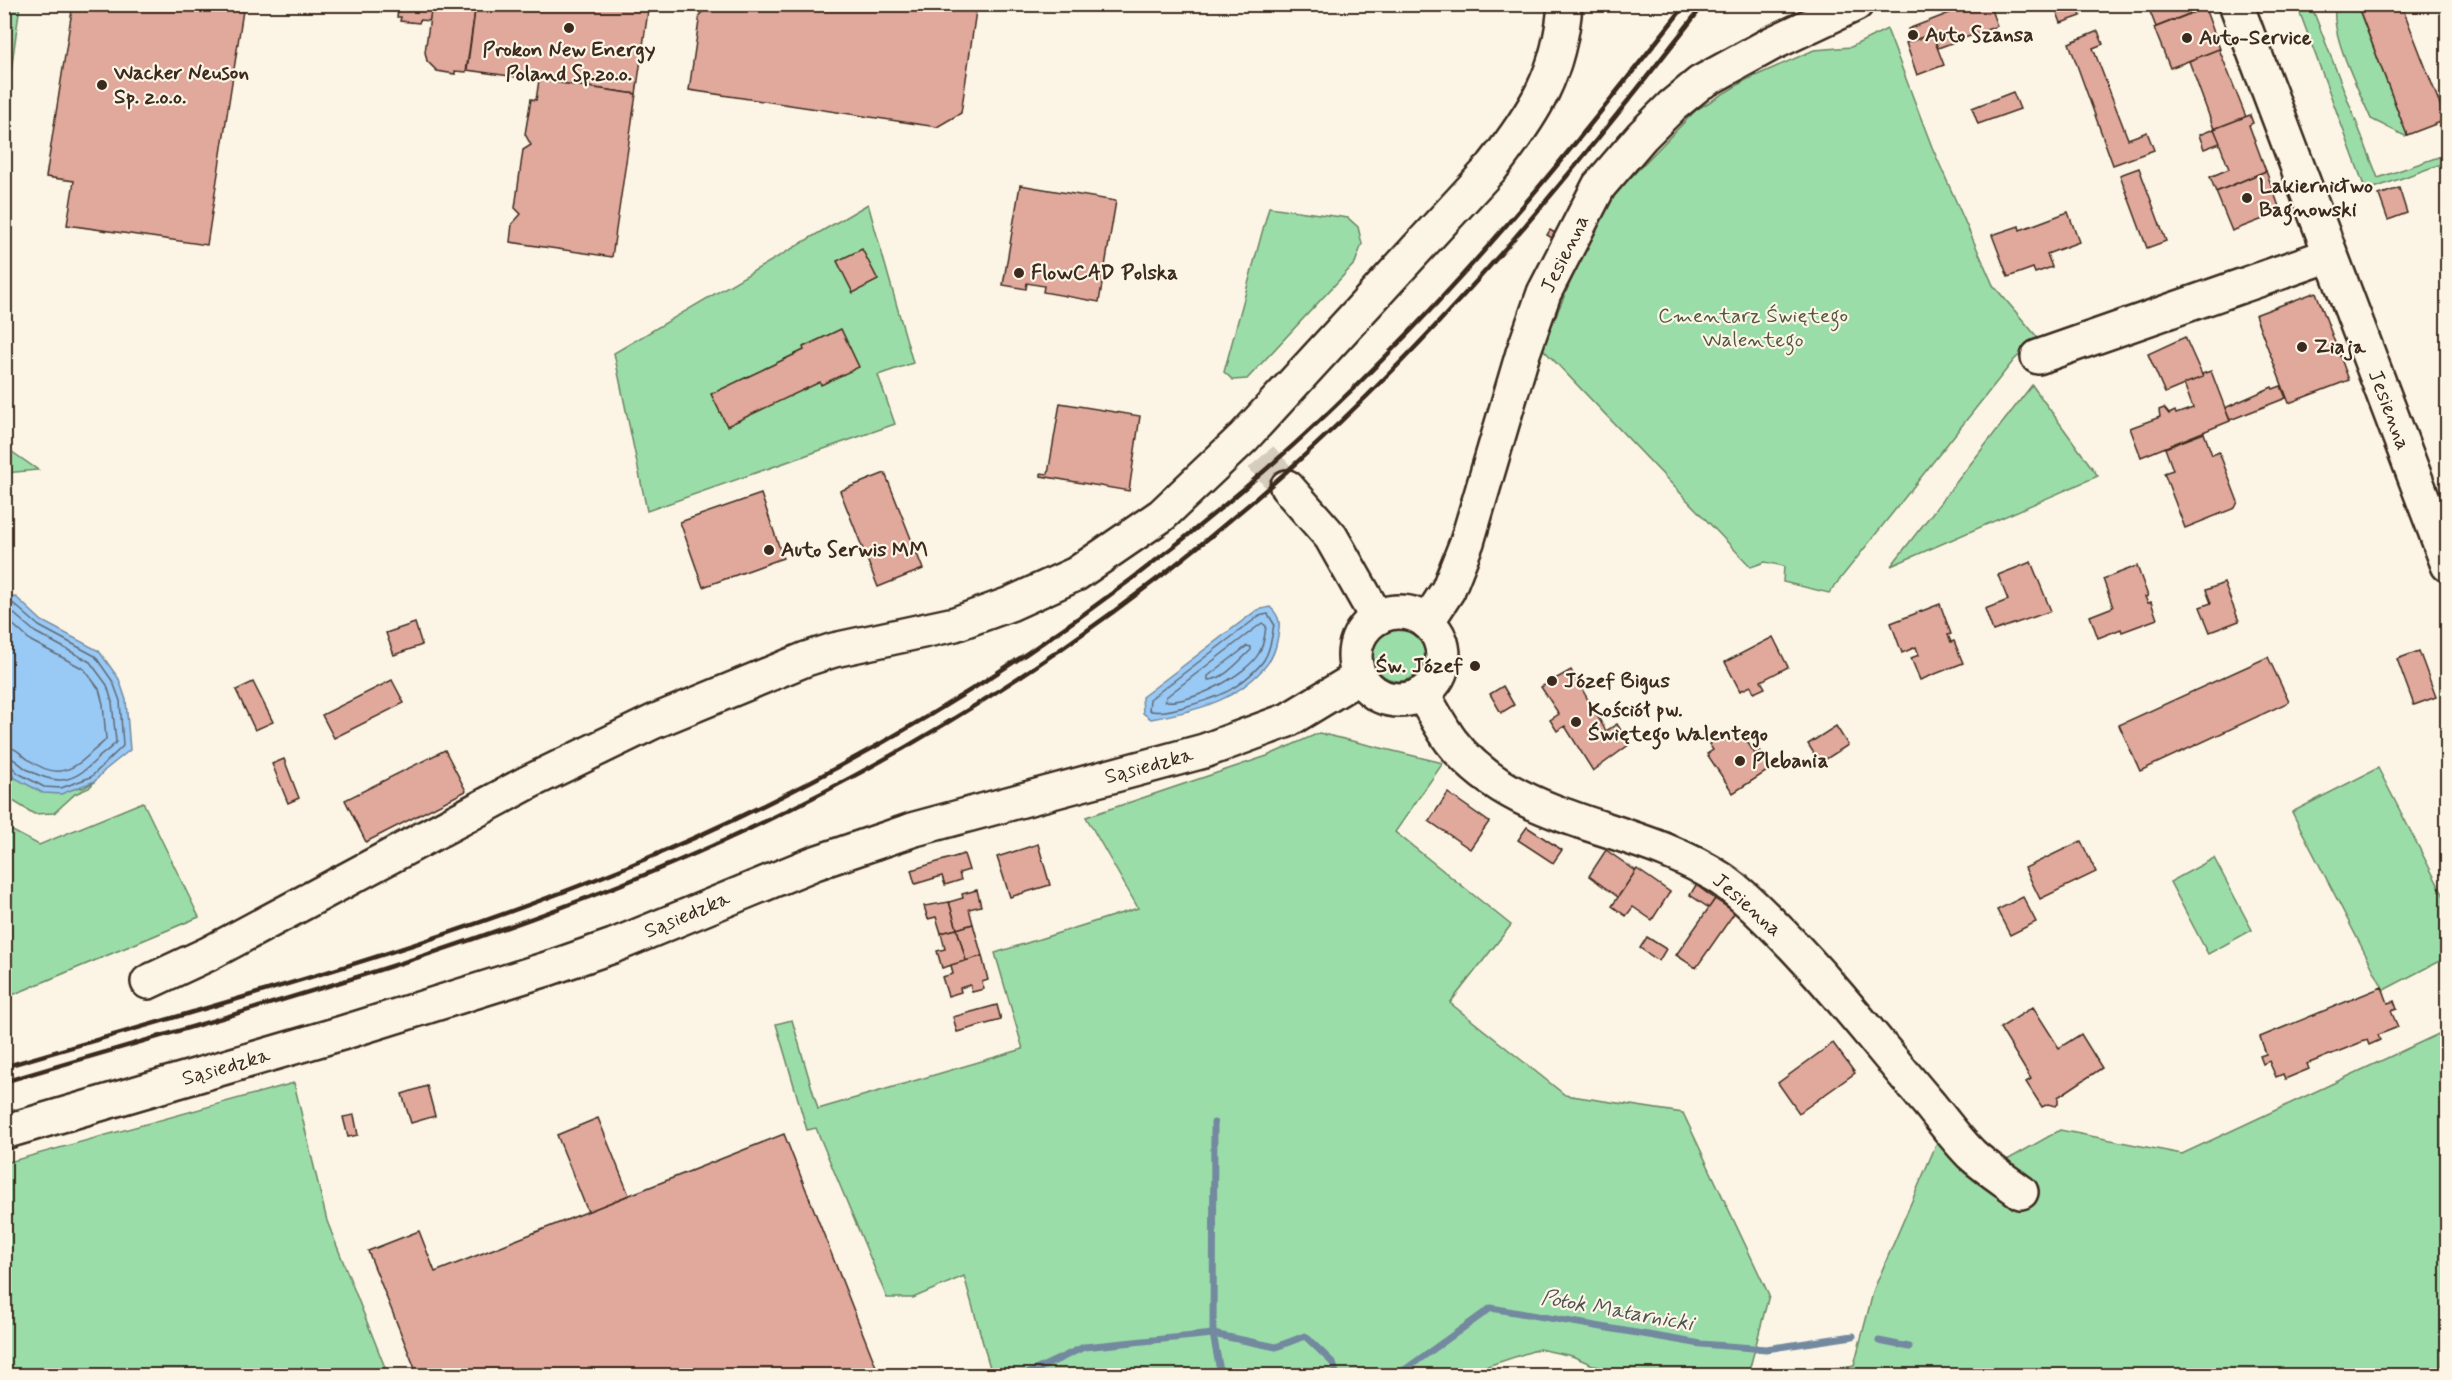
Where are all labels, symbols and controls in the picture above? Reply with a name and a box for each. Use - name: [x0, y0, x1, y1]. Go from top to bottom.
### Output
- marker: Prokon New Energy Poland Sp.zo.o.: [562, 21, 576, 35]
- place label: Auto Szansa: [1925, 21, 2033, 49]
- place label: Auto-Service: [2199, 24, 2312, 52]
- marker: Auto Szansa: [1906, 28, 1920, 42]
- marker: Auto-Service: [2180, 31, 2194, 45]
- place label: Prokon New Energy Poland Sp.zo.o.: [483, 36, 656, 88]
- place label: Wacker Neuson Sp. z.o.o.: [113, 59, 249, 111]
- marker: Wacker Neuson Sp. z.o.o.: [95, 78, 109, 92]
- place label: Lakiernictwo Bagnowski: [2259, 172, 2373, 226]
- marker: Lakiernictwo Bagnowski: [2240, 191, 2254, 205]
- street label: Jesienna: [1534, 210, 1596, 298]
- place label: FlowCAD Polska: [1031, 259, 1178, 287]
- marker: FlowCAD Polska: [1012, 266, 1026, 280]
- park label: Cmentarz Świętego Walentego: [1658, 302, 1848, 356]
- place label: Ziaja: [2314, 333, 2367, 361]
- marker: Ziaja: [2295, 340, 2309, 354]
- street label: Jesienna: [2361, 366, 2417, 454]
- place label: Auto Serwis MM: [781, 536, 928, 564]
- marker: Auto Serwis MM: [762, 543, 776, 557]
- place label: Św. Józef: [1376, 652, 1464, 680]
- marker: Św. Józef: [1468, 659, 1482, 673]
- place label: Józef Bigus: [1564, 667, 1671, 695]
- marker: Józef Bigus: [1545, 674, 1559, 688]
- place label: Kościół pw. Świętego Walentego: [1588, 696, 1768, 750]
- marker: Kościół pw. Świętego Walentego: [1569, 715, 1583, 729]
- street label: Sąsiedzka: [1102, 741, 1197, 791]
- place label: Plebania: [1752, 747, 1829, 775]
- marker: Plebania: [1733, 754, 1747, 768]
- street label: Jesienna: [1706, 867, 1788, 943]
- street label: Sąsiedzka: [640, 884, 735, 946]
- street label: Sąsiedzka: [179, 1041, 274, 1093]
- water label: Potok Matarnicki: [1539, 1284, 1698, 1339]

